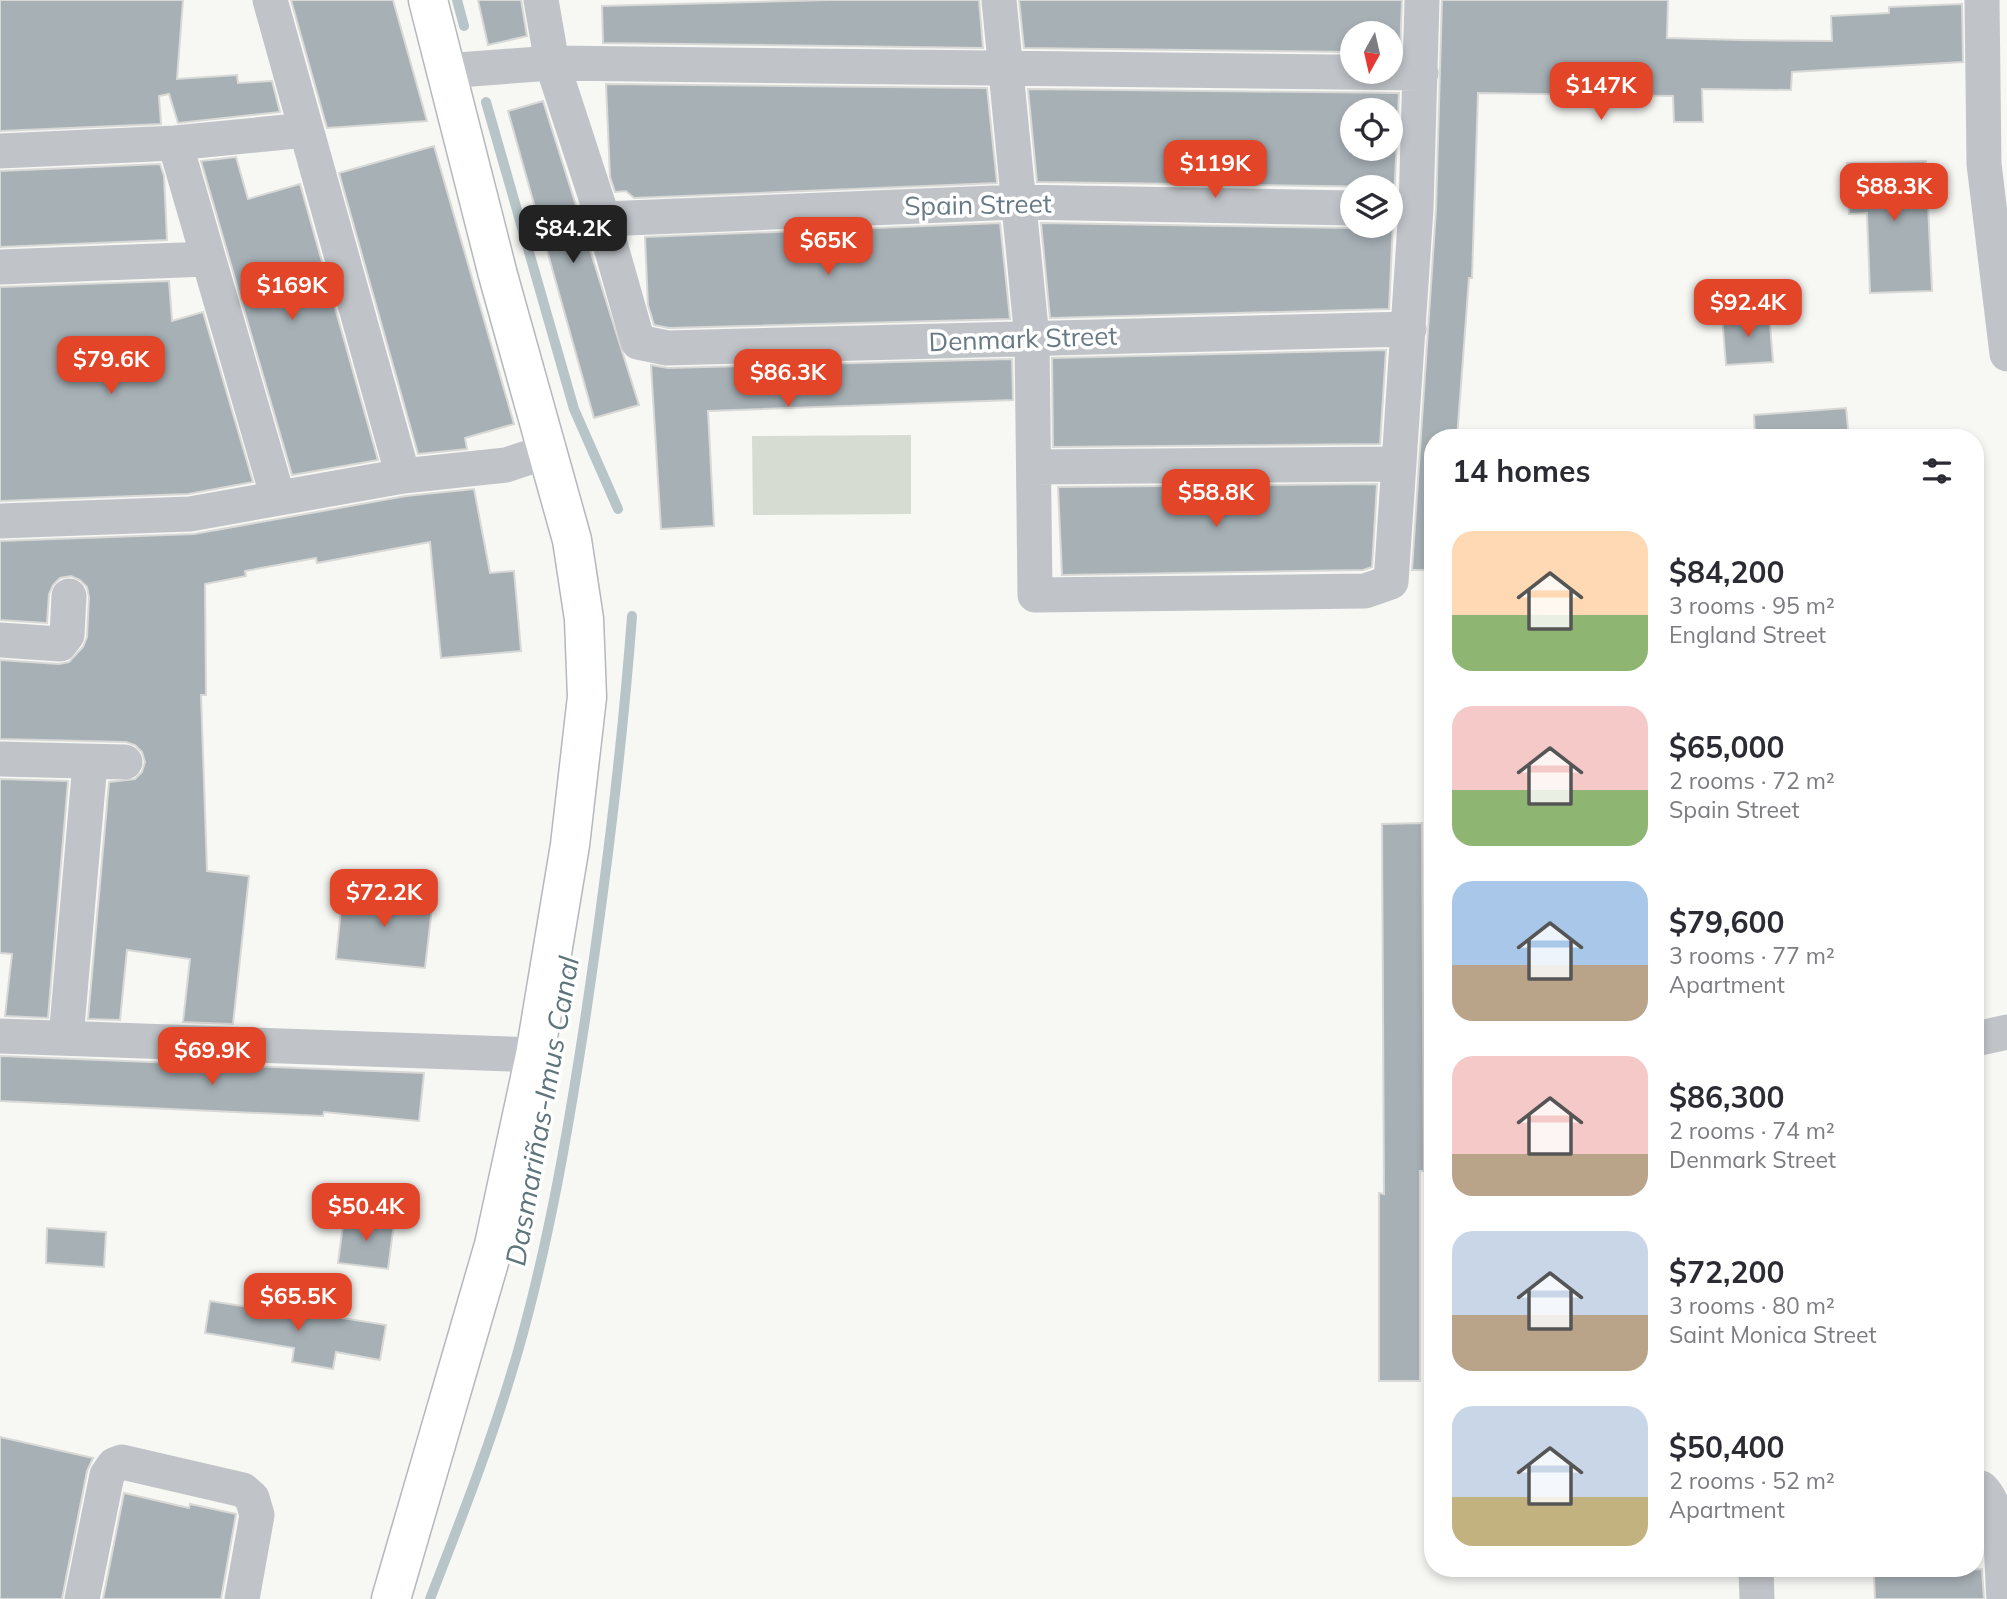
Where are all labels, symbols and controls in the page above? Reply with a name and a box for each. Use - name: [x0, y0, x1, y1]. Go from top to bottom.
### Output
- north arrow: [1340, 21, 1404, 84]
- map controls: [1340, 21, 1403, 238]
- pin: $147K: [1552, 62, 1650, 122]
- text: $147K: [1566, 70, 1636, 99]
- button: locate: [1340, 98, 1403, 161]
- pin: $119K: [1166, 140, 1264, 200]
- text: $119K: [1180, 148, 1250, 177]
- pin: $88.3K: [1837, 164, 1951, 223]
- text: $88.3K: [1856, 171, 1932, 200]
- button: layers: [1340, 175, 1403, 238]
- street label: Spain Street: [904, 187, 1052, 222]
- pin: $84.2K: [516, 205, 630, 265]
- text: $84.2K: [535, 213, 611, 242]
- pin: $65K: [787, 218, 869, 277]
- text: $65K: [800, 225, 856, 254]
- pin: $169K: [243, 262, 341, 322]
- text: $169K: [257, 270, 327, 299]
- pin: $92.4K: [1691, 280, 1805, 339]
- text: $92.4K: [1710, 287, 1786, 316]
- street label: Denmark Street: [928, 319, 1118, 358]
- pin: $79.6K: [54, 336, 168, 396]
- text: $79.6K: [73, 344, 149, 373]
- pin: $86.3K: [731, 350, 845, 409]
- text: $86.3K: [750, 357, 826, 386]
- text: 14 homes: [1452, 452, 1591, 490]
- icon: filters: [1918, 452, 1956, 490]
- pin: $58.8K: [1159, 470, 1273, 529]
- text: $58.8K: [1178, 477, 1254, 506]
- text: $84,200: [1669, 553, 1784, 591]
- icon: home: [1508, 559, 1592, 643]
- text: 3 rooms · 95 m²: [1669, 591, 1835, 620]
- text: England Street: [1669, 620, 1826, 649]
- text: $65,000: [1669, 728, 1784, 766]
- icon: home: [1508, 734, 1592, 818]
- text: 2 rooms · 72 m²: [1669, 766, 1835, 795]
- text: Spain Street: [1669, 795, 1800, 824]
- pin: $72.2K: [327, 870, 441, 929]
- text: $72.2K: [346, 877, 422, 906]
- text: $79,600: [1669, 903, 1784, 941]
- icon: home: [1508, 909, 1592, 993]
- text: 3 rooms · 77 m²: [1669, 941, 1835, 970]
- water label: Dasmariñas-Imus Canal: [497, 953, 586, 1268]
- text: Apartment: [1669, 970, 1785, 999]
- pin: $69.9K: [155, 1028, 269, 1087]
- text: $69.9K: [174, 1035, 250, 1064]
- text: $86,300: [1669, 1078, 1784, 1116]
- icon: home: [1508, 1084, 1592, 1168]
- text: 2 rooms · 74 m²: [1669, 1116, 1835, 1145]
- text: Denmark Street: [1669, 1145, 1836, 1174]
- pin: $50.4K: [309, 1184, 423, 1243]
- text: $50.4K: [328, 1191, 404, 1220]
- text: $72,200: [1669, 1253, 1784, 1291]
- icon: home: [1508, 1259, 1592, 1343]
- pin: $65.5K: [241, 1274, 355, 1333]
- text: $65.5K: [260, 1281, 336, 1310]
- text: 3 rooms · 80 m²: [1669, 1291, 1835, 1320]
- text: Saint Monica Street: [1669, 1320, 1877, 1349]
- text: $50,400: [1669, 1428, 1784, 1466]
- icon: home: [1508, 1434, 1592, 1518]
- text: 2 rooms · 52 m²: [1669, 1466, 1835, 1495]
- text: Apartment: [1669, 1495, 1785, 1524]

